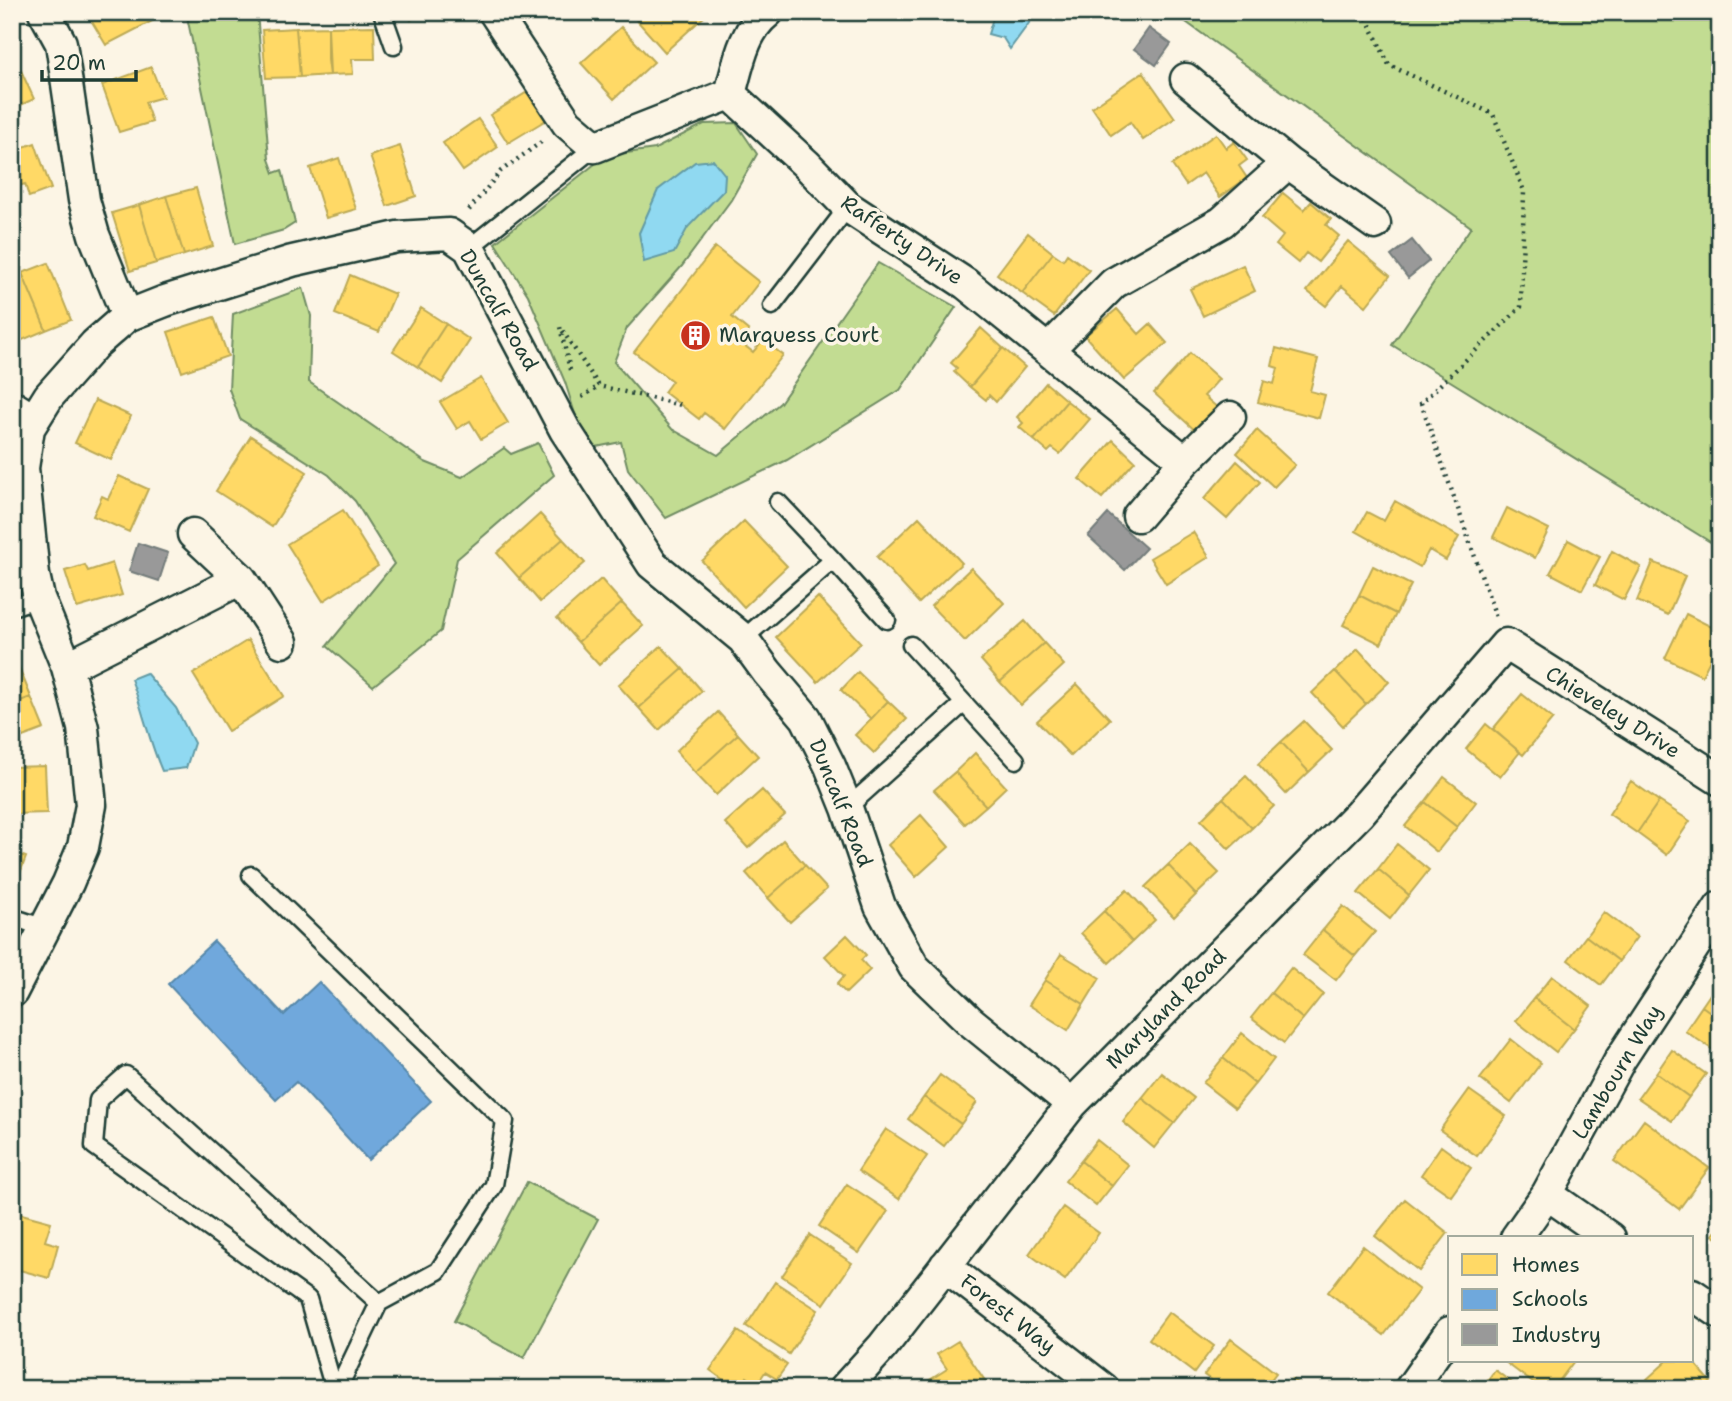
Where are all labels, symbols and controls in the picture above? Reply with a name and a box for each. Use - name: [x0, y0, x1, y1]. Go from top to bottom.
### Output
- scale bar: [42, 38, 136, 82]
- text: 20 m: [52, 49, 106, 77]
- street label: Rafferty Drive: [835, 189, 969, 291]
- street label: Duncalf Road: [453, 244, 545, 376]
- building icon: Marquess Court: [679, 318, 713, 352]
- place label: Marquess Court: [719, 321, 879, 349]
- street label: Chieveley Drive: [1540, 659, 1686, 765]
- street label: Duncalf Road: [803, 735, 879, 871]
- street label: Maryland Road: [1100, 943, 1232, 1075]
- street label: Lambourn Way: [1566, 999, 1668, 1145]
- legend: [1448, 1236, 1694, 1362]
- text: Homes: [1512, 1251, 1580, 1279]
- street label: Forest Way: [954, 1268, 1062, 1360]
- text: Schools: [1512, 1285, 1588, 1313]
- text: Industry: [1512, 1321, 1601, 1349]

